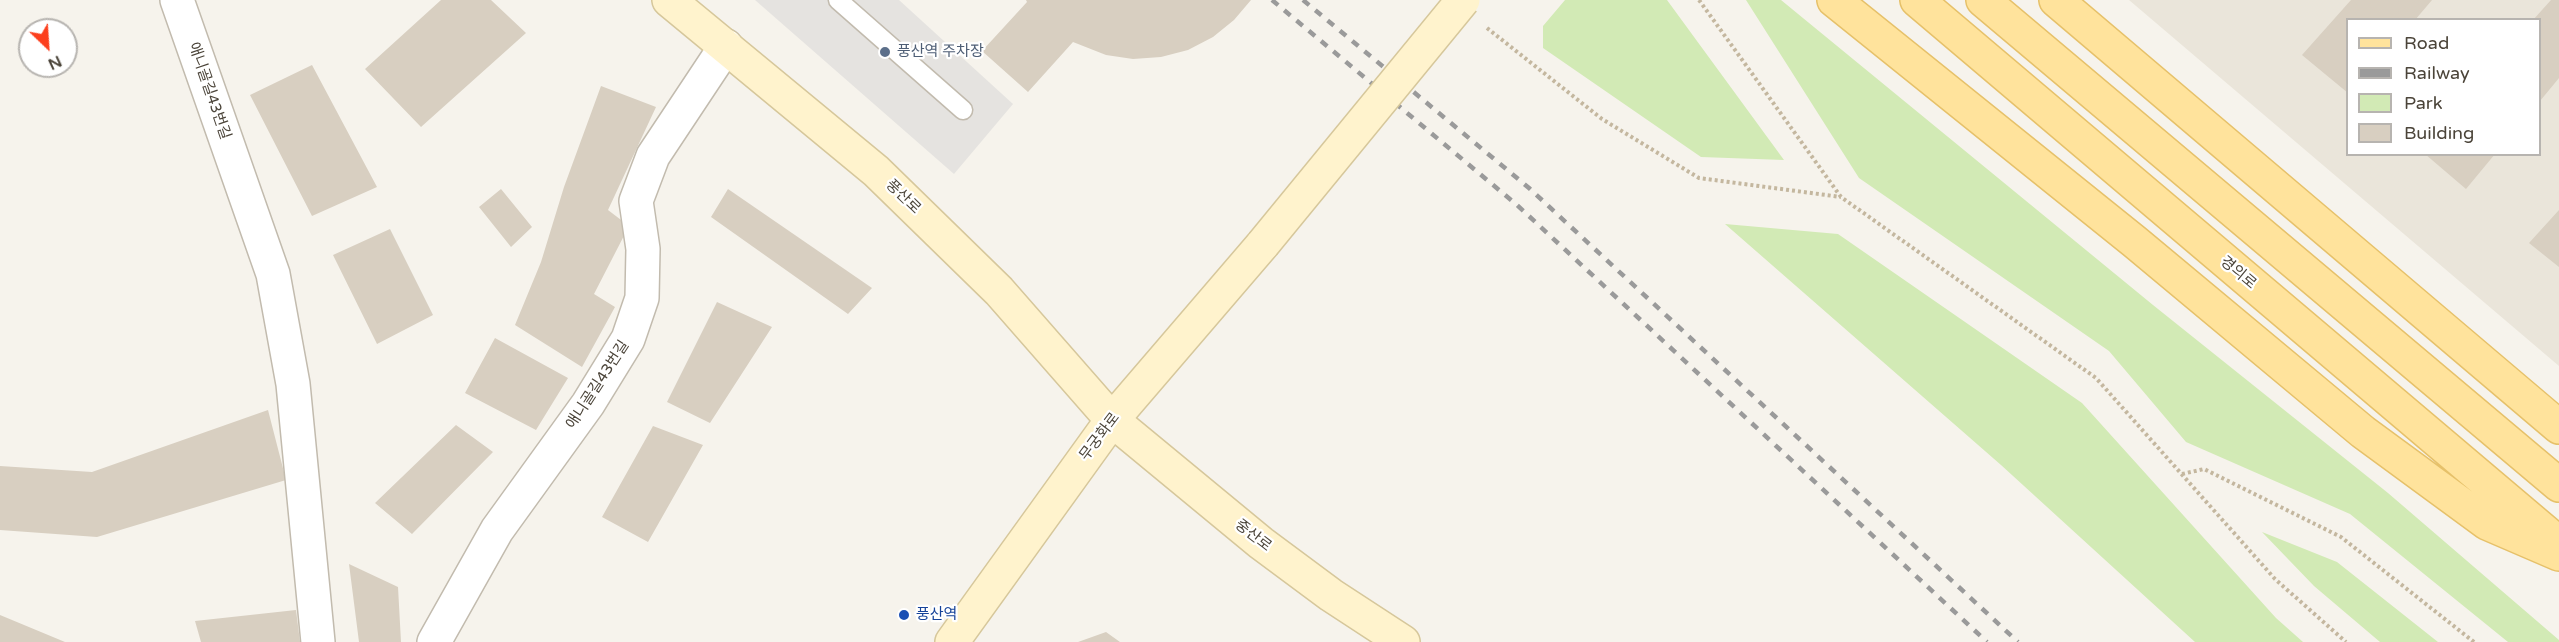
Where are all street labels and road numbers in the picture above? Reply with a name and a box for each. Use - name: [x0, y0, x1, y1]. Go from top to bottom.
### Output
- street label: 애니골길43번길: [184, 40, 234, 142]
- street label: 풍산로: [882, 176, 924, 218]
- street label: 경의로: [2216, 253, 2260, 293]
- street label: 애니골길43번길: [563, 337, 633, 433]
- street label: 무궁화로: [1076, 410, 1124, 464]
- street label: 중산로: [1231, 516, 1275, 556]

